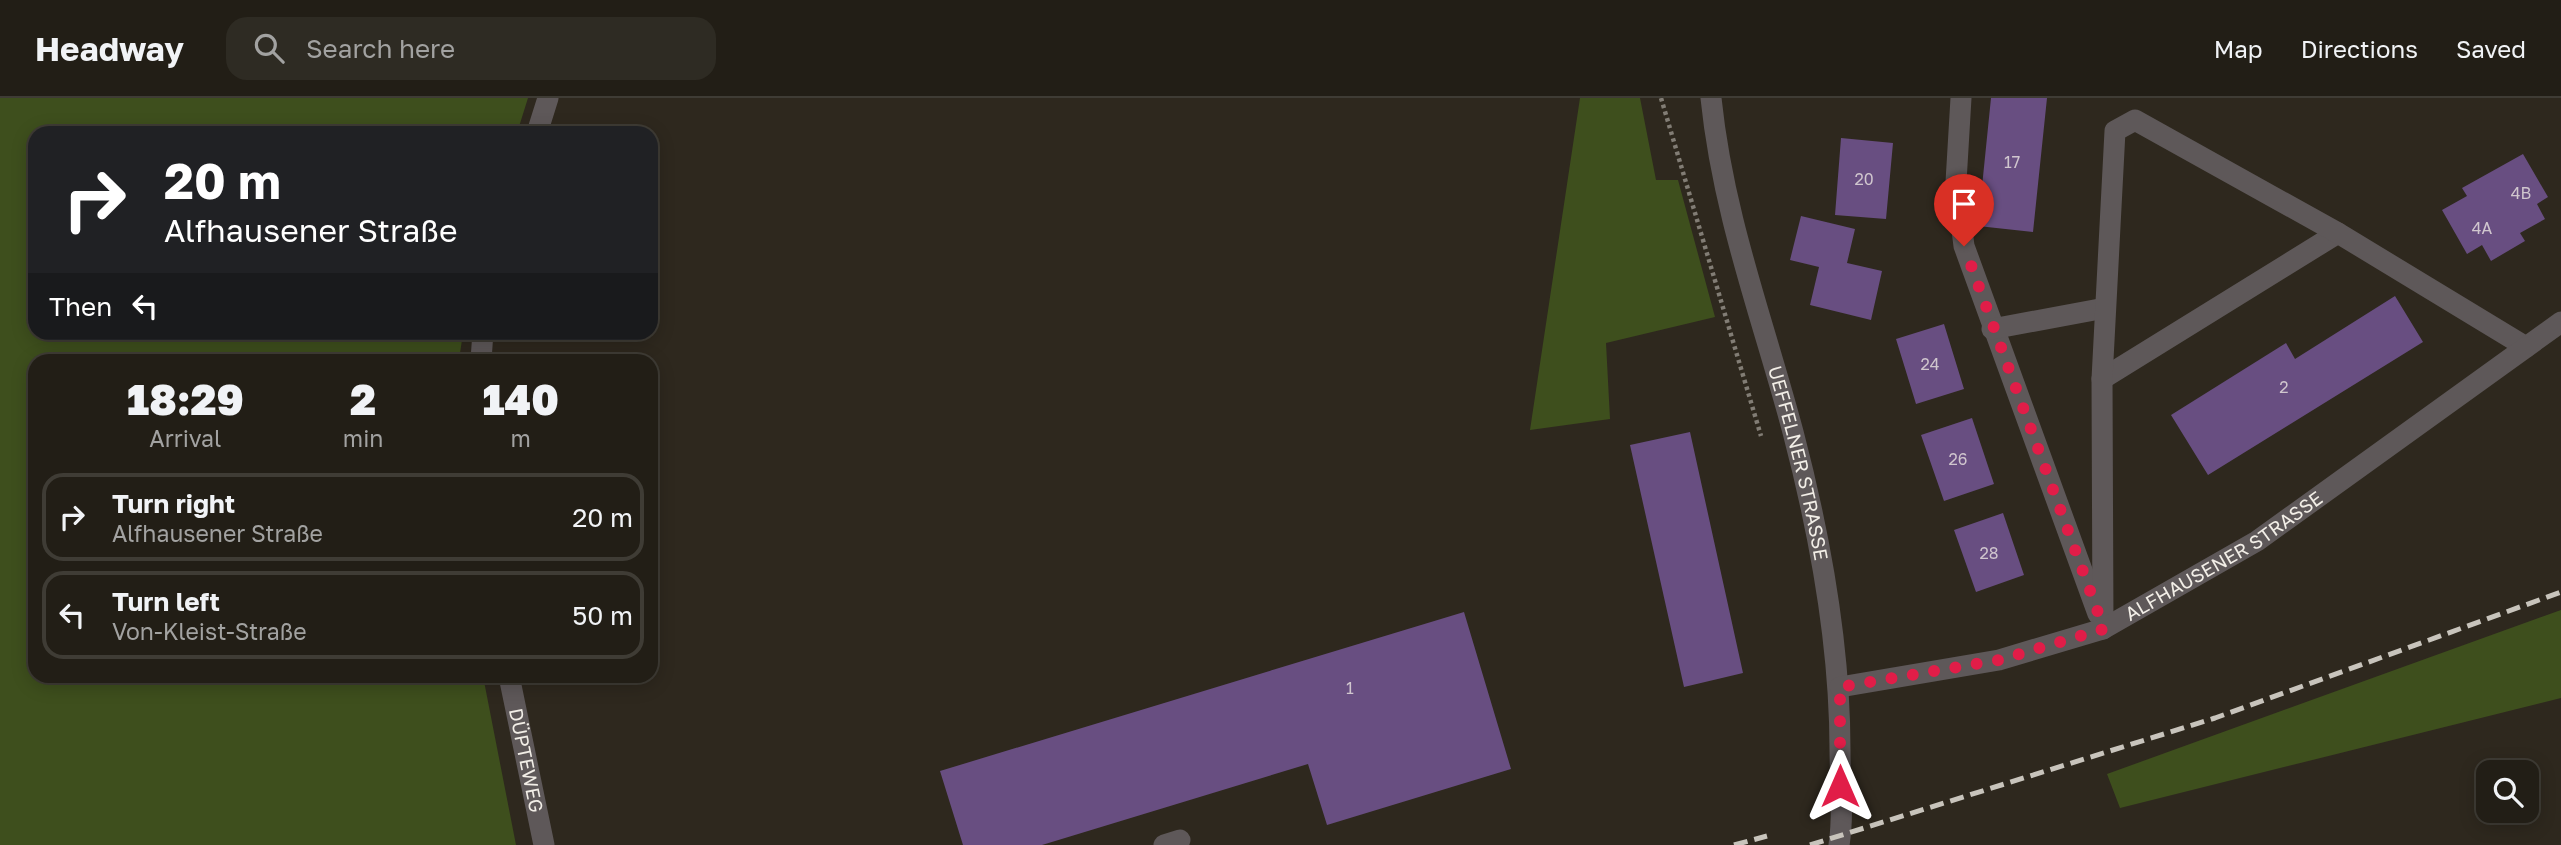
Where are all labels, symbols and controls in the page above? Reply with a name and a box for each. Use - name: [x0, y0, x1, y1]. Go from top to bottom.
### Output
- search box: [226, 17, 716, 80]
- text: Headway: [35, 29, 184, 68]
- icon: search: [250, 29, 288, 67]
- text: Search here: [306, 33, 455, 64]
- text: Map: [2214, 34, 2263, 63]
- text: Directions: [2301, 34, 2418, 63]
- text: Saved: [2456, 34, 2526, 63]
- text: 20 m: [164, 151, 281, 210]
- house number: 17: [2004, 152, 2020, 172]
- icon: right: [49, 154, 140, 245]
- house number: 20: [1854, 169, 1874, 189]
- pin: [1934, 174, 1994, 246]
- house number: 4B: [2511, 183, 2531, 203]
- icon: arrive: [1945, 185, 1983, 223]
- text: Alfhausener Straße: [164, 211, 457, 249]
- house number: 4A: [2472, 218, 2493, 238]
- icon: left: [126, 287, 164, 325]
- text: Then: [49, 291, 112, 322]
- house number: 24: [1920, 354, 1940, 374]
- street label: UEFFELNER STRASSE: [1764, 363, 1834, 562]
- text: 18:29: [127, 374, 244, 424]
- text: 2: [350, 374, 376, 424]
- text: 140: [482, 374, 559, 424]
- house number: 2: [2279, 377, 2289, 397]
- text: Arrival: [149, 424, 221, 452]
- text: min: [343, 424, 383, 452]
- text: m: [511, 424, 531, 452]
- house number: 26: [1949, 449, 1967, 469]
- street label: ALFHAUSENER STRASSE: [2121, 486, 2327, 625]
- text: Turn right: [112, 488, 235, 519]
- icon: right: [53, 498, 91, 536]
- text: 20 m: [572, 502, 633, 533]
- text: Alfhausener Straße: [112, 519, 323, 547]
- house number: 28: [1979, 543, 1999, 563]
- text: Turn left: [112, 586, 220, 617]
- icon: left: [53, 596, 91, 634]
- text: 50 m: [572, 600, 633, 631]
- text: Von-Kleist-Straße: [112, 617, 307, 645]
- house number: 1: [1346, 678, 1354, 698]
- street label: DÜPTEWEG: [505, 706, 549, 814]
- position arrow: [1803, 749, 1877, 823]
- map controls: [2476, 760, 2539, 823]
- button: search: [2476, 760, 2539, 823]

